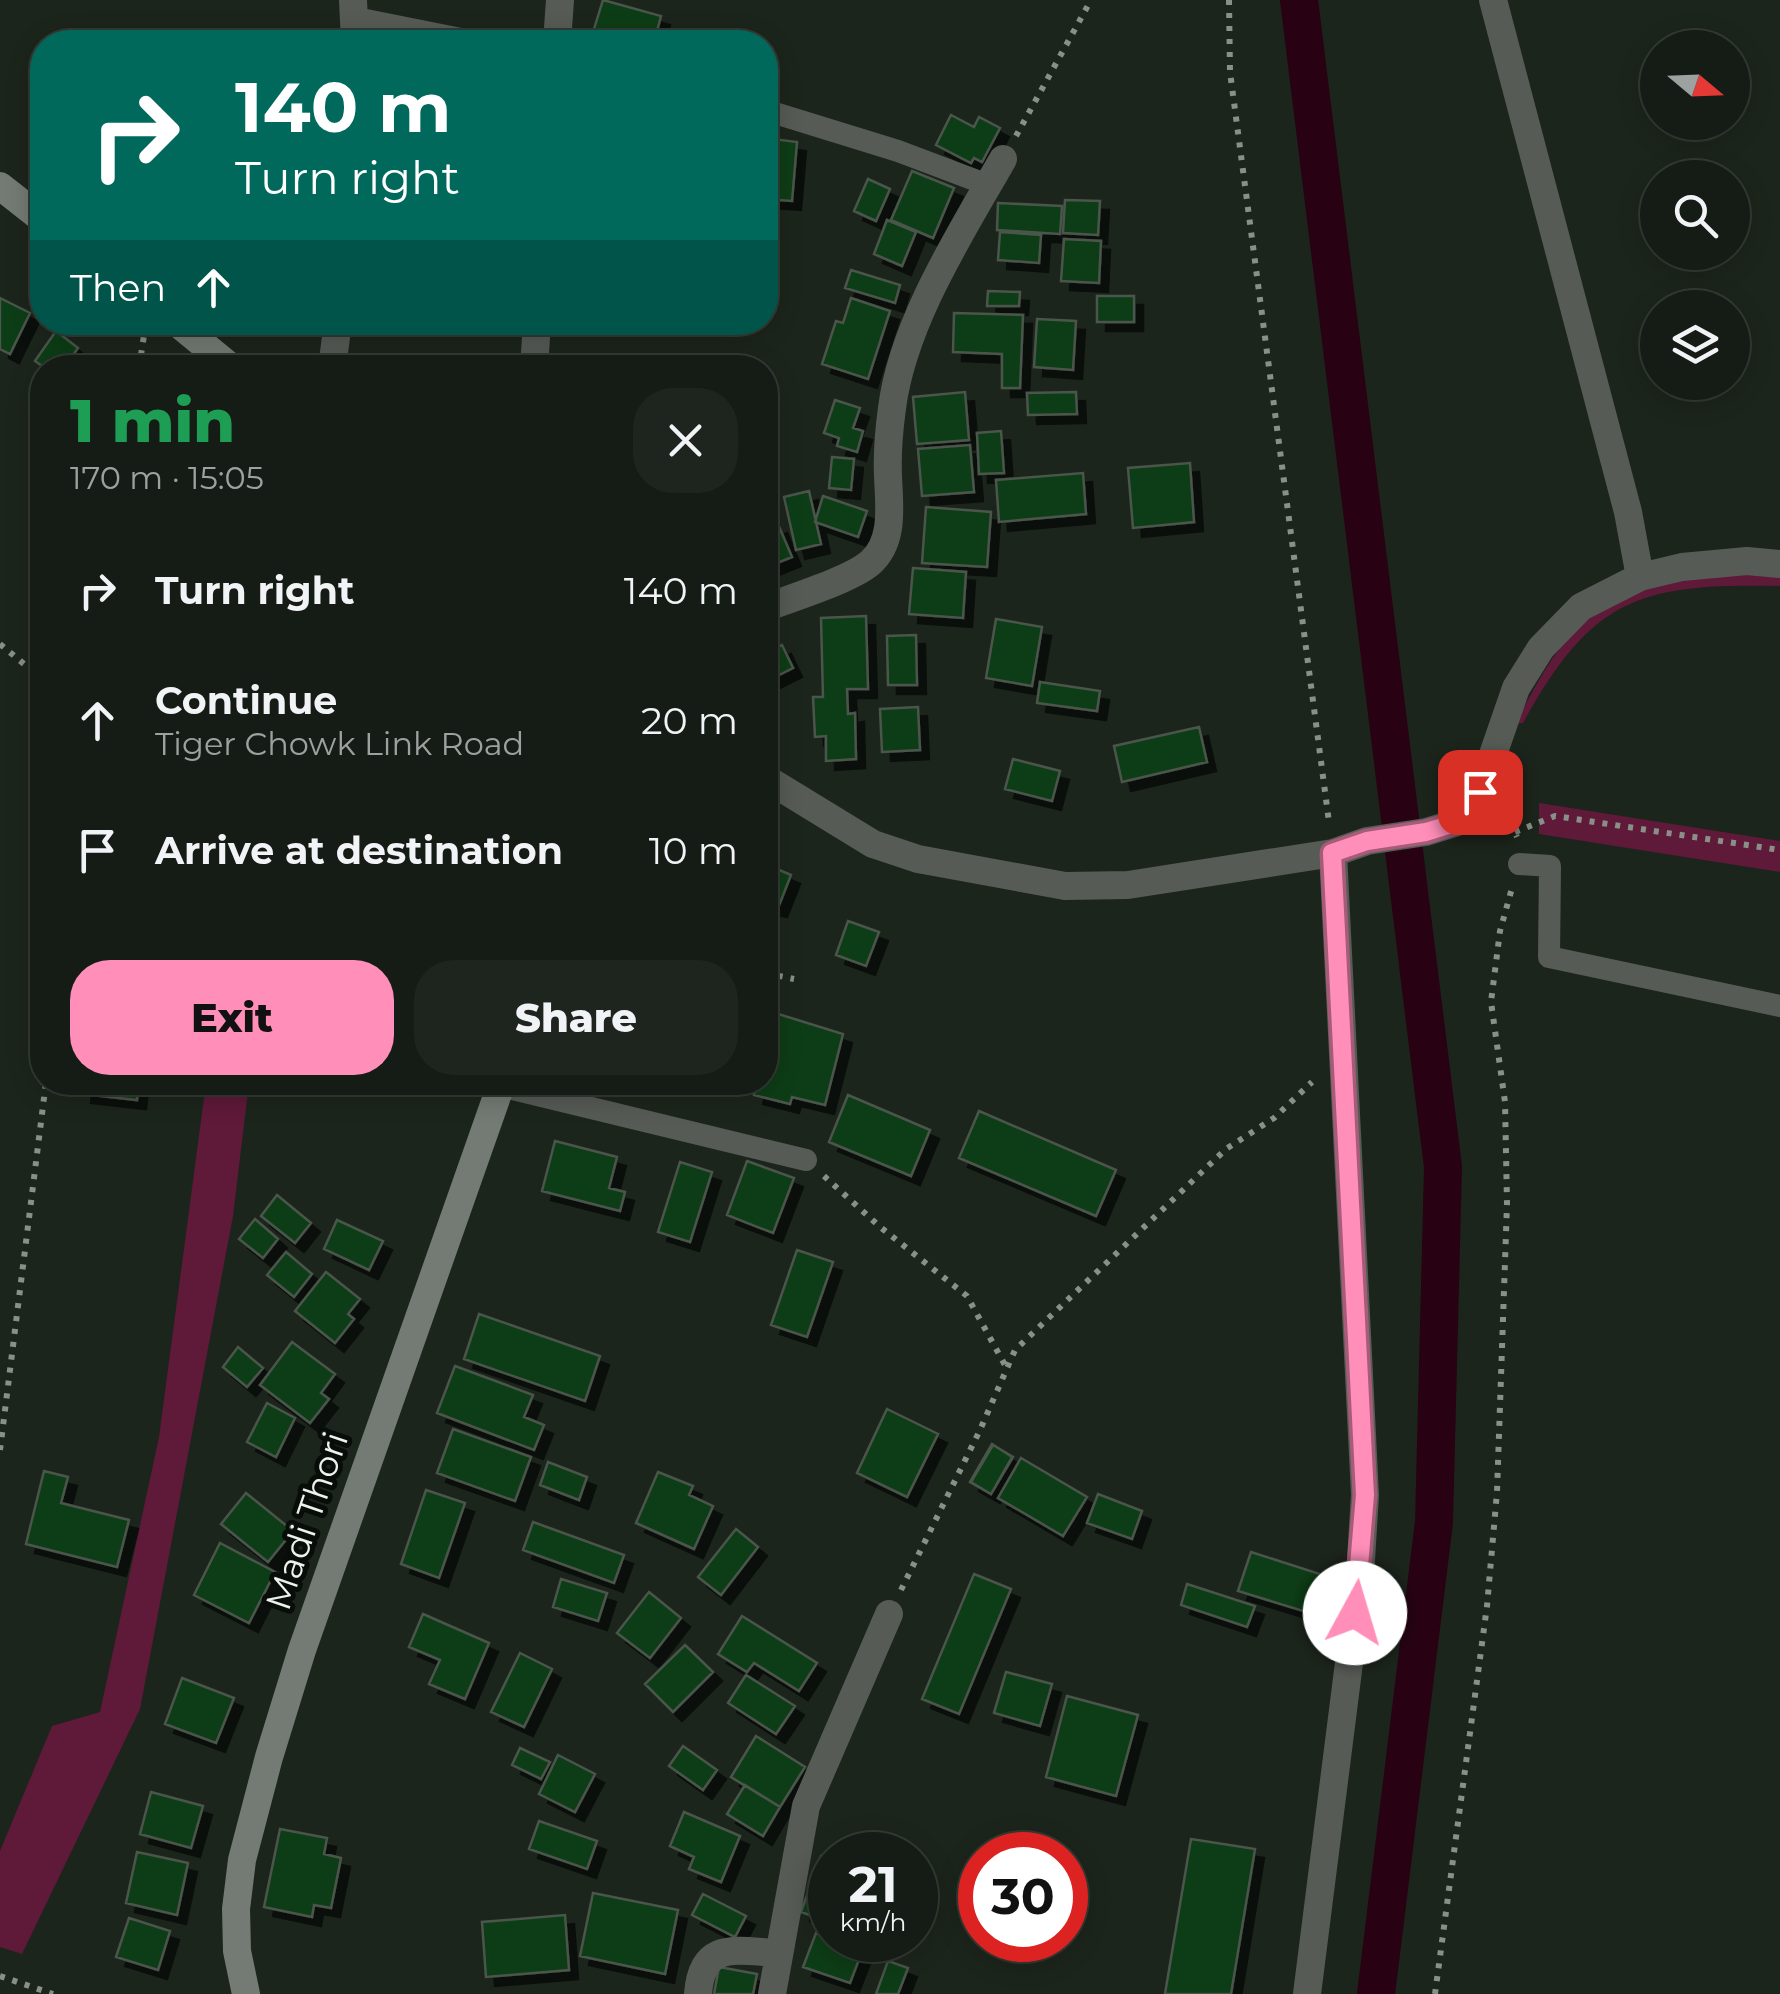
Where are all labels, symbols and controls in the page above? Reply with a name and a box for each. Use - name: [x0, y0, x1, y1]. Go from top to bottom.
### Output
- north arrow: [1640, 30, 1750, 140]
- map controls: [1640, 30, 1750, 400]
- text: 140 m: [235, 64, 451, 150]
- icon: right: [70, 70, 200, 200]
- text: Turn right: [235, 150, 460, 205]
- button: search: [1640, 160, 1750, 270]
- icon: ahead: [186, 260, 241, 315]
- text: Then: [70, 264, 166, 311]
- button: layers: [1640, 290, 1750, 400]
- text: 1 min: [70, 384, 235, 457]
- button: close: [633, 388, 738, 493]
- text: 170 m · 15:05: [70, 458, 264, 497]
- icon: right: [70, 563, 125, 618]
- text: Turn right: [155, 567, 354, 614]
- text: 140 m: [624, 567, 738, 614]
- text: Continue: [155, 677, 337, 724]
- icon: ahead: [70, 693, 125, 748]
- text: 20 m: [641, 697, 738, 744]
- text: Tiger Chowk Link Road: [155, 724, 524, 763]
- pin: [1438, 750, 1523, 835]
- icon: arrive: [1453, 765, 1508, 820]
- icon: arrive: [70, 823, 125, 878]
- text: Arrive at destination: [155, 827, 563, 874]
- text: 10 m: [649, 827, 738, 874]
- button: Exit: [70, 960, 394, 1075]
- button: Share: [414, 960, 738, 1075]
- street label: Madi Thori: [256, 1426, 357, 1615]
- position arrow: [1303, 1561, 1407, 1665]
- speed limit sign: 30: [958, 1832, 1088, 1962]
- text: 21: [848, 1854, 898, 1915]
- text: km/h: [840, 1907, 906, 1937]

